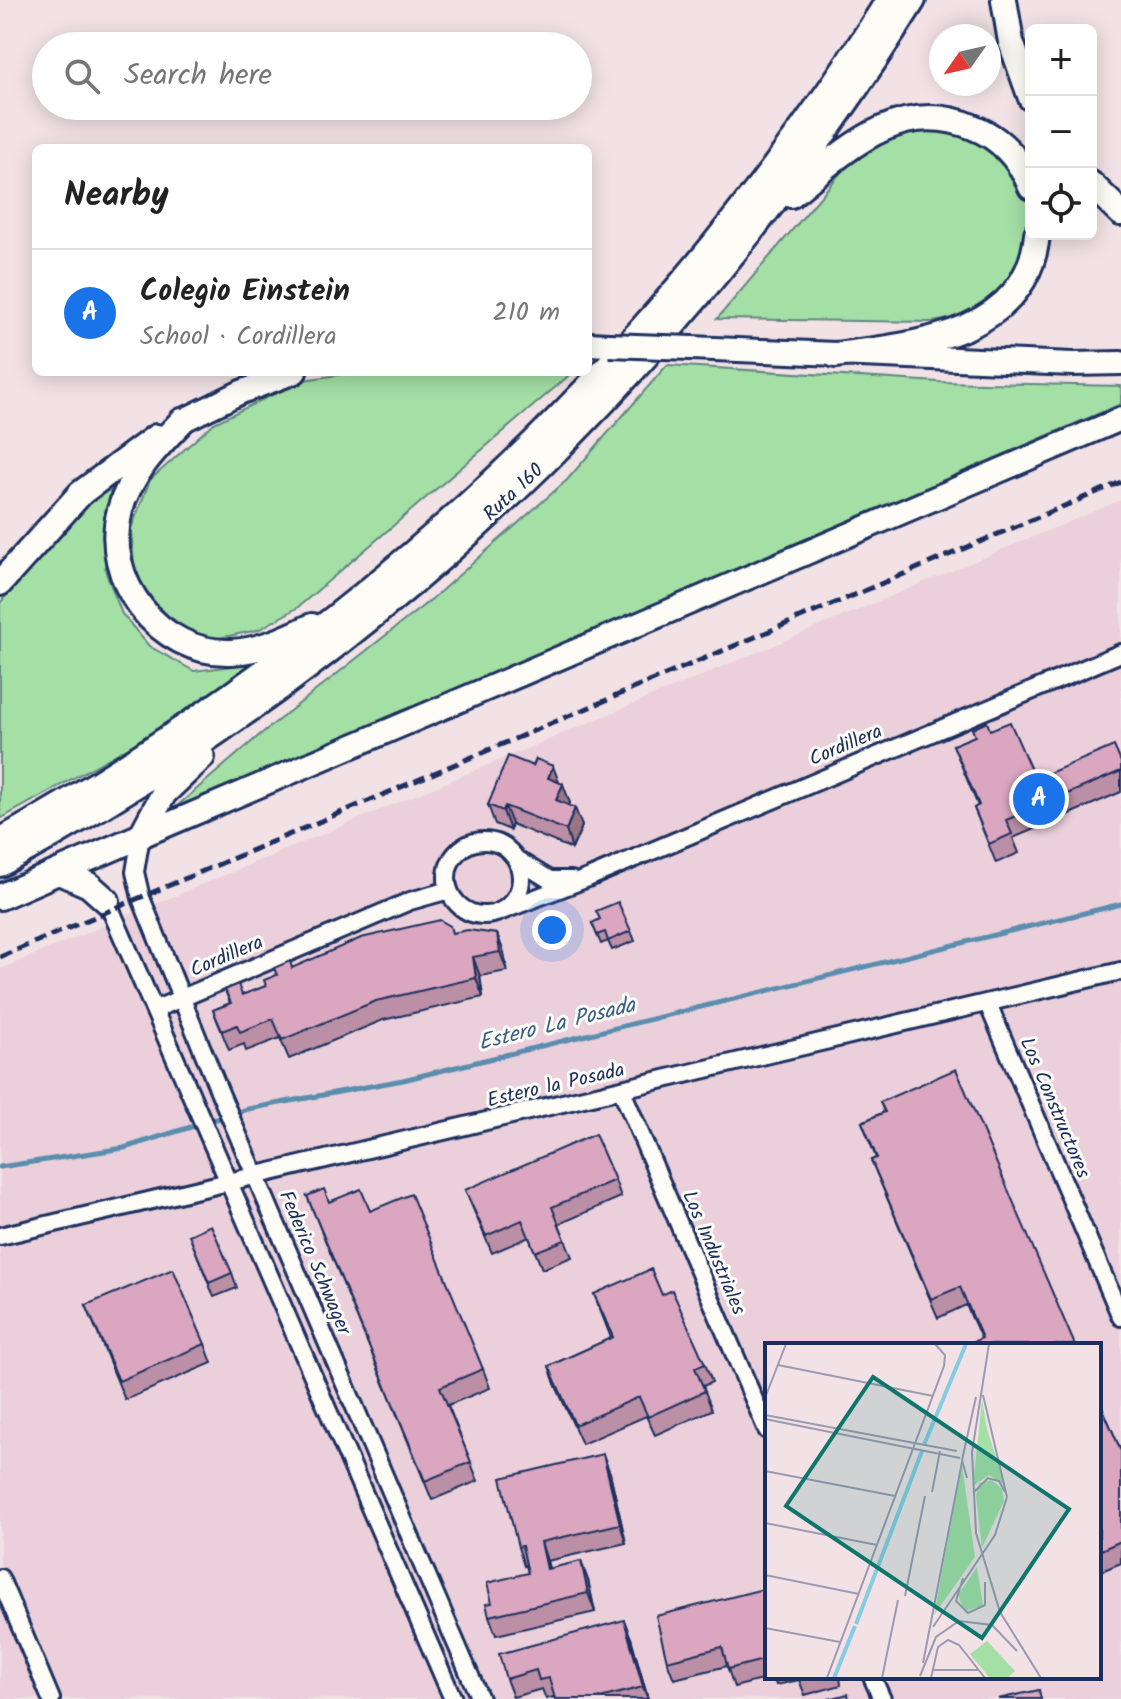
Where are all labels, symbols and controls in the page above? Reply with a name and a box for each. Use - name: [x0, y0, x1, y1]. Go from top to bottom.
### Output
- north arrow: [929, 24, 1001, 96]
- map controls: [1025, 24, 1097, 240]
- button: +: [1025, 24, 1097, 96]
- search box: [32, 32, 592, 120]
- text: Search here: [124, 52, 272, 100]
- icon: search: [60, 54, 104, 98]
- button: −: [1025, 96, 1097, 168]
- button: locate: [1025, 168, 1097, 240]
- text: Nearby: [64, 169, 169, 223]
- text: Colegio Einstein: [140, 268, 350, 316]
- text: A: [82, 292, 98, 334]
- text: 210 m: [493, 292, 560, 334]
- text: School · Cordillera: [140, 316, 337, 358]
- street label: Ruta 160: [476, 456, 552, 530]
- street label: Cordillera: [804, 716, 888, 776]
- pin: A: [1013, 769, 1065, 829]
- your location: [532, 910, 572, 950]
- street label: Cordillera: [185, 927, 269, 987]
- water label: Estero La Posada: [475, 988, 641, 1061]
- street label: Los Constructores: [1010, 1032, 1098, 1184]
- street label: Estero la Posada: [484, 1055, 628, 1117]
- street label: Federico Schwager: [269, 1186, 359, 1341]
- street label: Los Industriales: [672, 1186, 754, 1321]
- inset map: [765, 1343, 1101, 1679]

